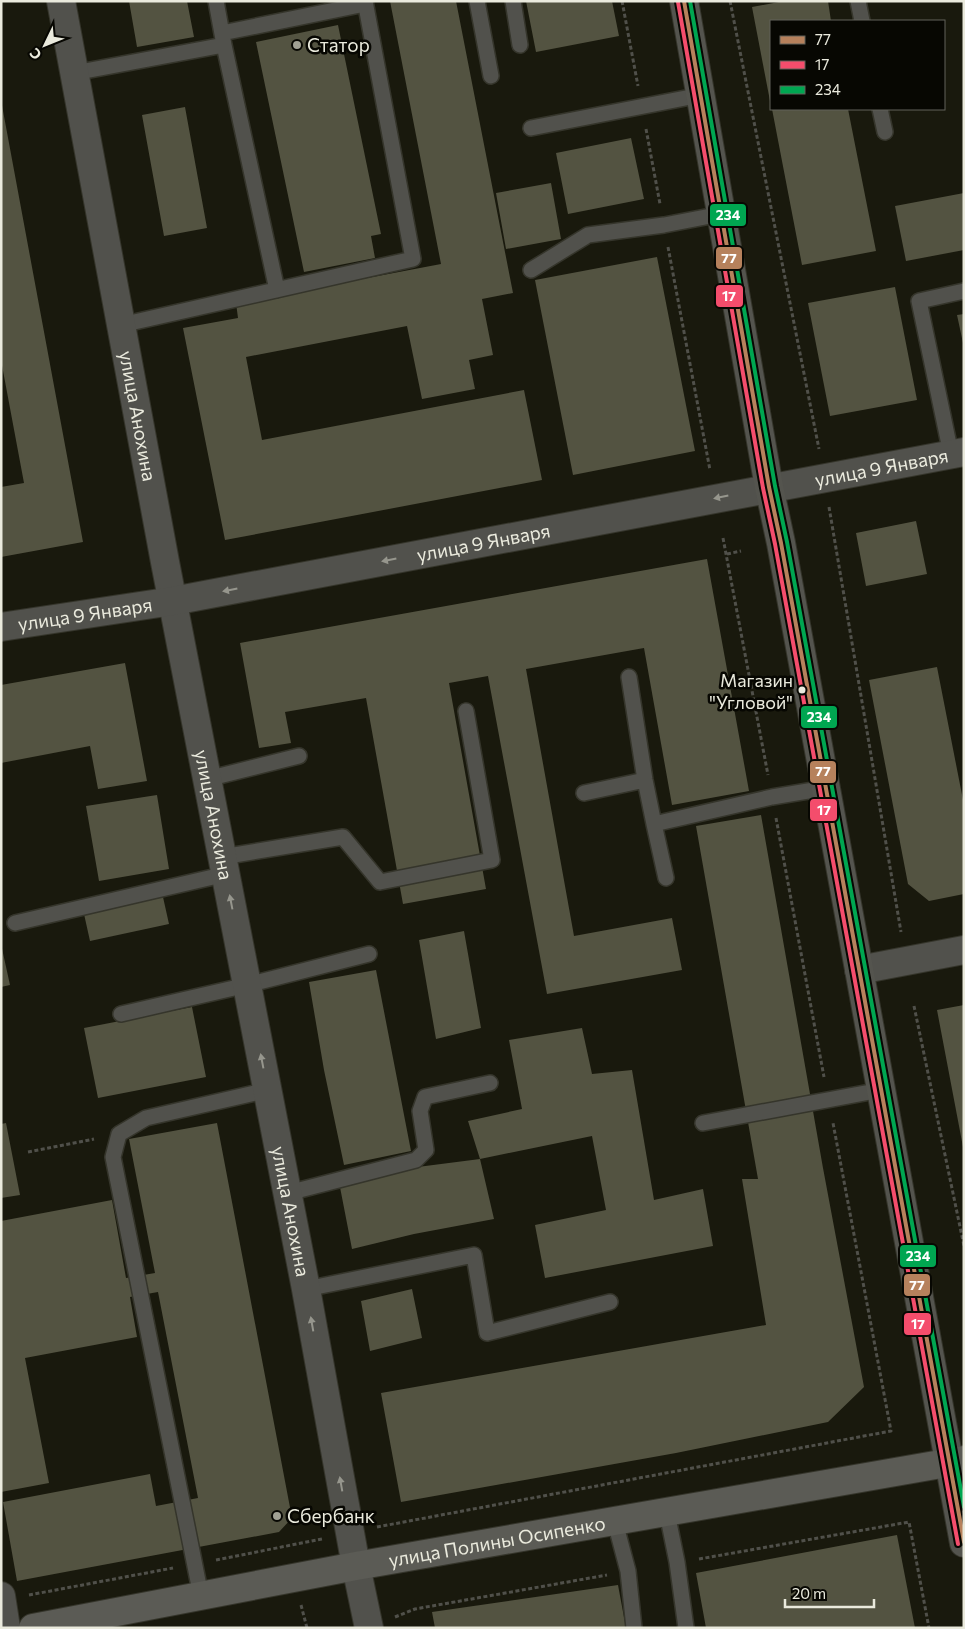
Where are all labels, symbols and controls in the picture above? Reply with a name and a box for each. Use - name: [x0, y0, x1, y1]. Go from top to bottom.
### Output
- north arrow: [20, 20, 70, 70]
- legend: [770, 20, 945, 110]
- text: 77: [815, 30, 831, 48]
- place label: Статор: [307, 33, 370, 56]
- marker: Статор: [291, 39, 303, 51]
- text: С: [26, 45, 45, 64]
- text: 17: [815, 55, 829, 73]
- text: 234: [815, 80, 841, 98]
- line badge: 234: [709, 203, 747, 227]
- text: 234: [716, 206, 741, 223]
- line badge: 77: [715, 246, 743, 270]
- text: 77: [721, 249, 737, 266]
- line badge: 17: [715, 284, 744, 308]
- text: 17: [722, 287, 736, 304]
- street label: улица Анохина: [115, 349, 162, 483]
- street label: улица 9 Января: [813, 443, 950, 491]
- one-way arrow: [713, 494, 729, 502]
- street label: улица 9 Января: [415, 518, 552, 566]
- one-way arrow: [381, 556, 397, 564]
- one-way arrow: [221, 586, 237, 594]
- street label: улица 9 Января: [16, 592, 154, 635]
- place label: Магазин "Угловой": [709, 669, 793, 713]
- marker: Магазин "Угловой": [797, 685, 807, 695]
- line badge: 234: [800, 705, 838, 729]
- text: 234: [807, 708, 832, 725]
- street label: улица Анохина: [191, 748, 238, 882]
- line badge: 77: [809, 760, 837, 784]
- text: 77: [815, 762, 831, 779]
- line badge: 17: [809, 798, 838, 822]
- text: 17: [817, 801, 831, 818]
- one-way arrow: [227, 894, 235, 909]
- one-way arrow: [258, 1054, 266, 1069]
- street label: улица Анохина: [268, 1144, 315, 1278]
- line badge: 234: [899, 1244, 937, 1268]
- text: 234: [906, 1247, 931, 1264]
- line badge: 77: [903, 1273, 931, 1297]
- text: 77: [909, 1276, 925, 1293]
- line badge: 17: [903, 1312, 932, 1336]
- text: 17: [911, 1315, 925, 1332]
- one-way arrow: [308, 1316, 316, 1332]
- one-way arrow: [337, 1475, 345, 1491]
- place label: Сбербанк: [287, 1504, 375, 1527]
- marker: Сбербанк: [271, 1510, 283, 1522]
- street label: улица Полины Осипенко: [387, 1511, 607, 1571]
- scale bar: [785, 1576, 874, 1608]
- text: 20 m: [792, 1584, 826, 1602]

